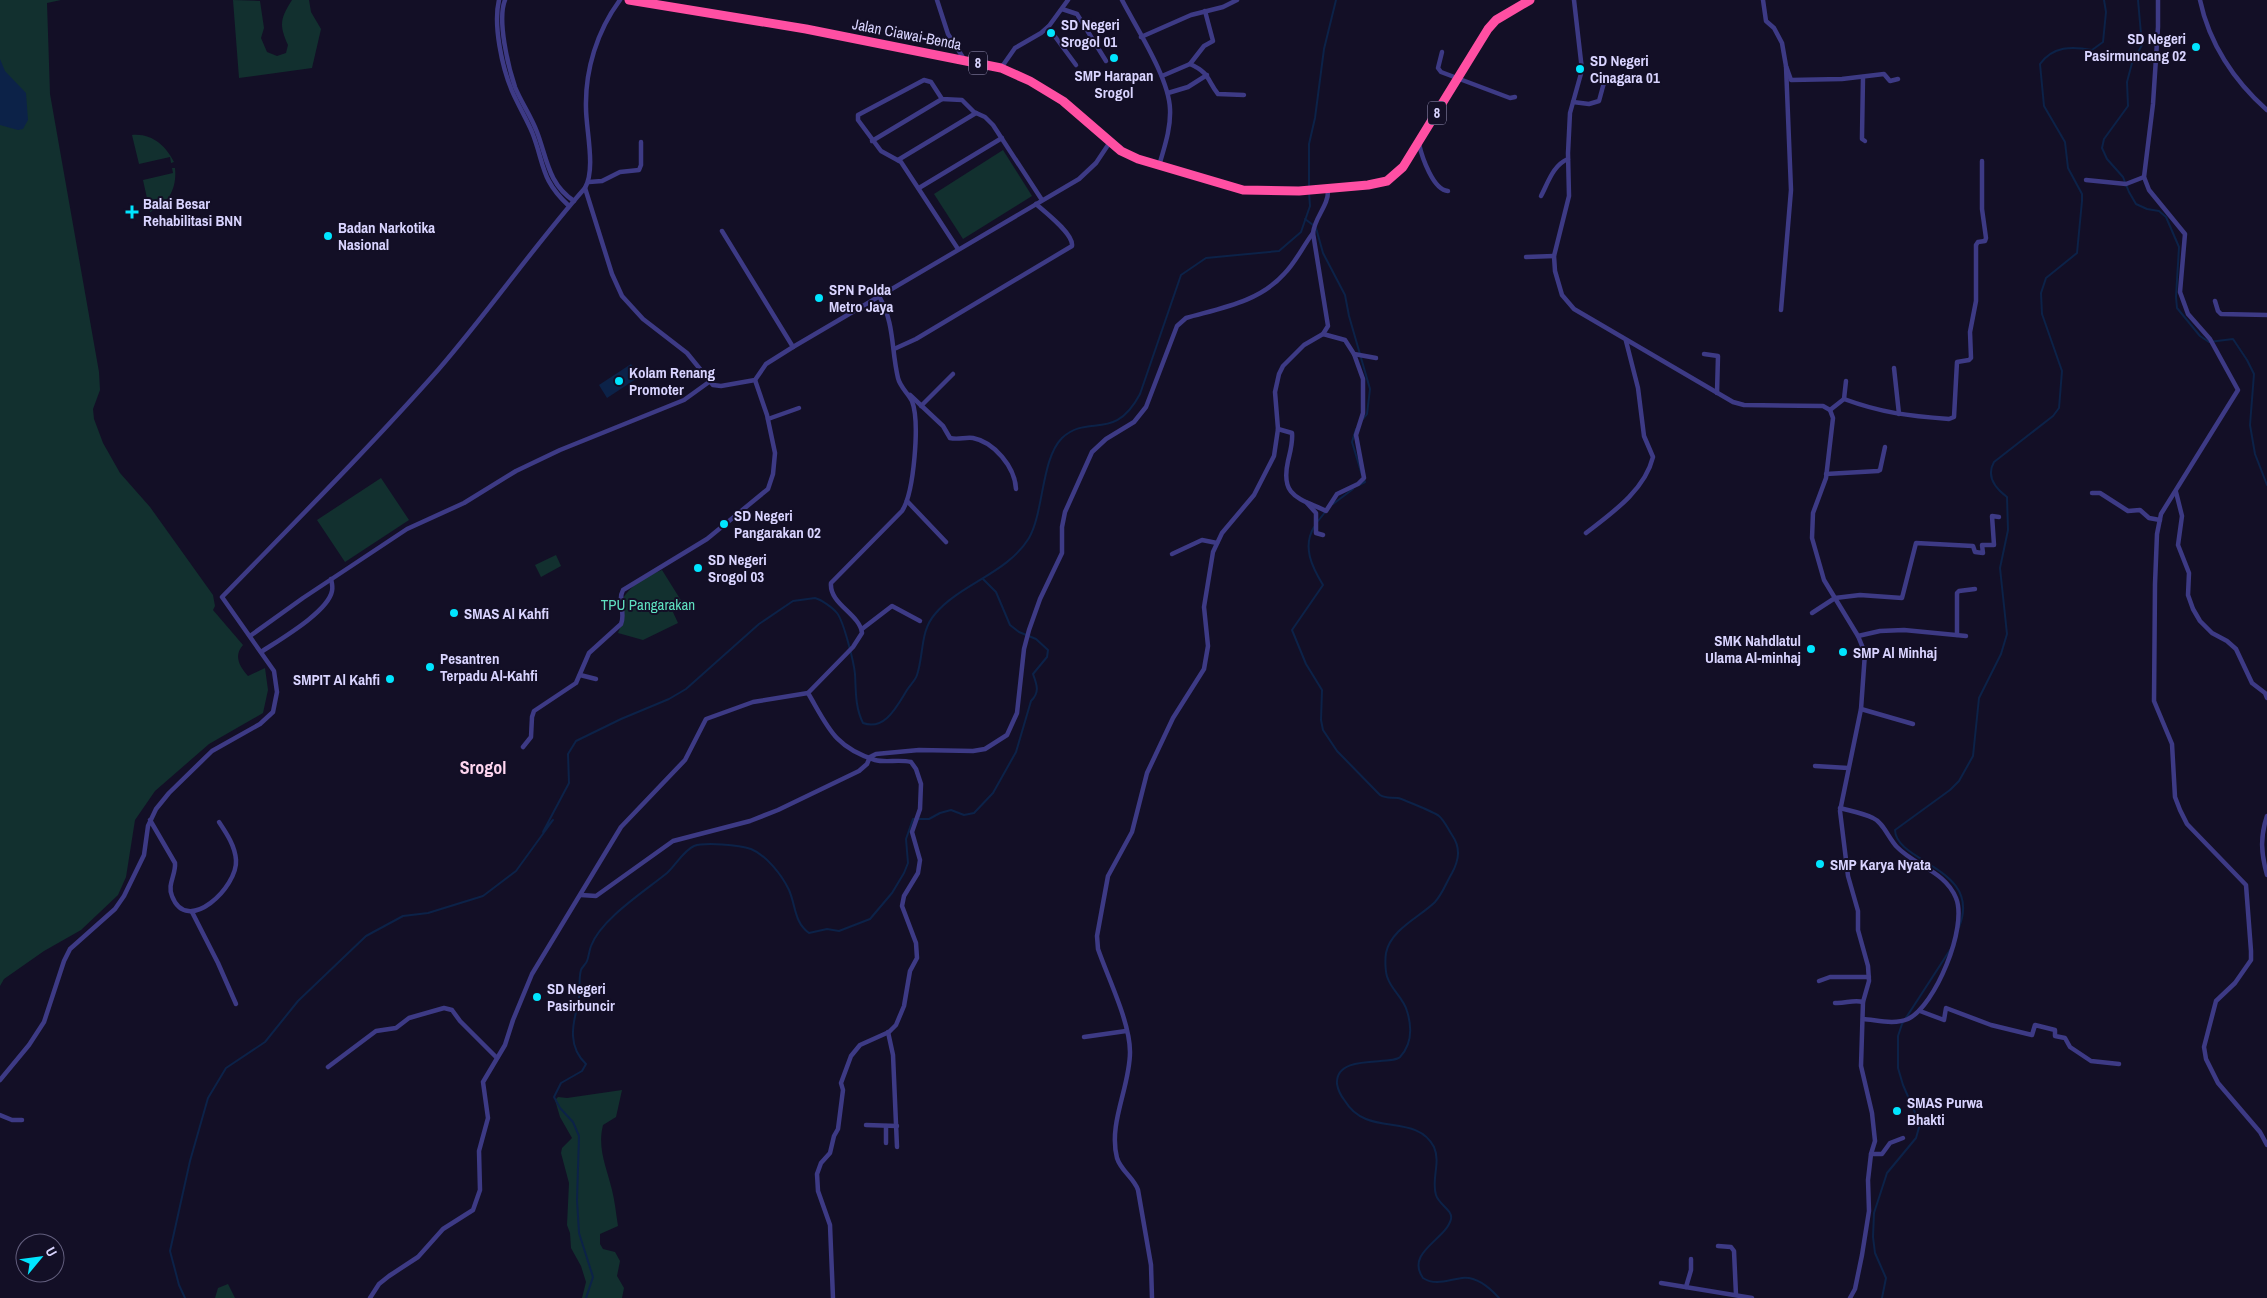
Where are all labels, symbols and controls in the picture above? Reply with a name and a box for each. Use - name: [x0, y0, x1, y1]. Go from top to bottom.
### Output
- street label: Jalan Ciawai-Benda: [851, 13, 964, 55]
- place label: SD Negeri Srogol 01: [1061, 14, 1120, 52]
- marker: SD Negeri Srogol 01: [1045, 27, 1057, 39]
- place label: SD Negeri Pasirmuncang 02: [2084, 28, 2186, 66]
- marker: SD Negeri Pasirmuncang 02: [2190, 41, 2202, 53]
- place label: SD Negeri Cinagara 01: [1590, 50, 1660, 88]
- road number: 8: [969, 52, 987, 74]
- marker: SMP Harapan Srogol: [1108, 52, 1120, 64]
- marker: SD Negeri Cinagara 01: [1574, 63, 1586, 75]
- place label: SMP Harapan Srogol: [1074, 65, 1154, 103]
- road number: 8: [1428, 102, 1446, 125]
- place label: Balai Besar Rehabilitasi BNN: [143, 193, 242, 231]
- marker: Balai Besar Rehabilitasi BNN: [125, 205, 139, 219]
- place label: Badan Narkotika Nasional: [338, 217, 435, 255]
- marker: Badan Narkotika Nasional: [322, 230, 334, 242]
- place label: SPN Polda Metro Jaya: [829, 279, 893, 317]
- marker: SPN Polda Metro Jaya: [813, 292, 825, 304]
- place label: Kolam Renang Promoter: [629, 362, 716, 400]
- marker: Kolam Renang Promoter: [613, 375, 625, 387]
- place label: SD Negeri Pangarakan 02: [734, 505, 821, 543]
- marker: SD Negeri Pangarakan 02: [718, 518, 730, 530]
- place label: SD Negeri Srogol 03: [708, 549, 767, 587]
- marker: SD Negeri Srogol 03: [692, 562, 704, 574]
- park label: TPU Pangarakan: [601, 594, 695, 615]
- place label: SMAS Al Kahfi: [464, 603, 549, 624]
- marker: SMAS Al Kahfi: [448, 607, 460, 619]
- place label: SMK Nahdlatul Ulama Al-minhaj: [1705, 630, 1801, 668]
- place label: SMP Al Minhaj: [1853, 642, 1937, 663]
- marker: SMK Nahdlatul Ulama Al-minhaj: [1805, 643, 1817, 655]
- marker: SMP Al Minhaj: [1837, 646, 1849, 658]
- place label: Pesantren Terpadu Al-Kahfi: [440, 648, 538, 686]
- marker: Pesantren Terpadu Al-Kahfi: [424, 661, 436, 673]
- place label: SMPIT Al Kahfi: [293, 669, 380, 690]
- marker: SMPIT Al Kahfi: [384, 673, 396, 685]
- district label: Srogol: [460, 755, 506, 780]
- place label: SMP Karya Nyata: [1830, 854, 1931, 875]
- marker: SMP Karya Nyata: [1814, 858, 1826, 870]
- place label: SD Negeri Pasirbuncir: [547, 978, 615, 1016]
- marker: SD Negeri Pasirbuncir: [531, 991, 543, 1003]
- place label: SMAS Purwa Bhakti: [1907, 1092, 1983, 1130]
- marker: SMAS Purwa Bhakti: [1891, 1105, 1903, 1117]
- north arrow: [15, 1233, 65, 1283]
- text: U: [41, 1244, 61, 1260]

